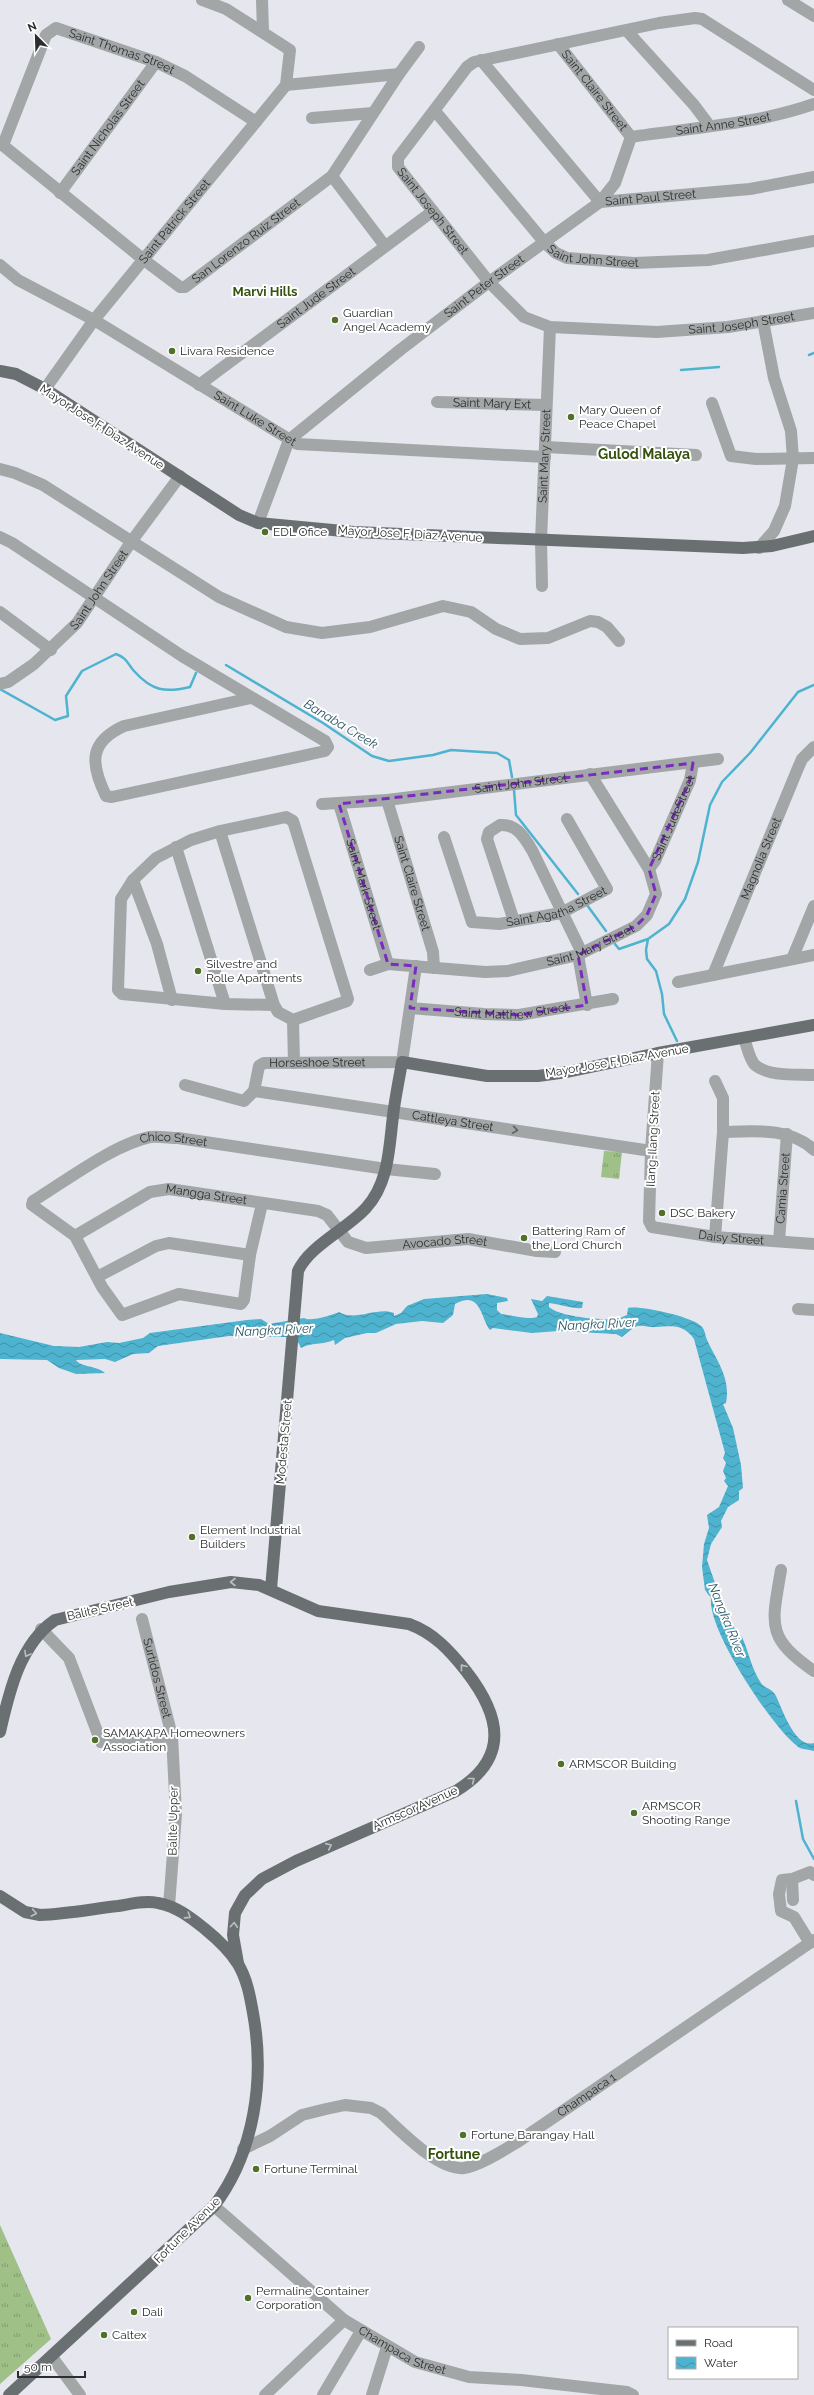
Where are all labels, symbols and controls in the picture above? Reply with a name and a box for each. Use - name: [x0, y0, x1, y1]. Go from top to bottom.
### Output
- north arrow: [16, 16, 56, 56]
- text: N: [26, 20, 39, 35]
- street label: Saint Thomas Street: [67, 26, 177, 77]
- street label: Saint Claire Street: [558, 47, 630, 134]
- street label: Saint Nicholas Street: [68, 77, 148, 178]
- street label: Saint Anne Street: [675, 109, 772, 138]
- street label: Saint Joseph Street: [394, 165, 471, 257]
- street label: Saint Patrick Street: [136, 176, 213, 266]
- street label: Saint Paul Street: [605, 187, 696, 209]
- street label: San Lorenzo Ruiz Street: [189, 196, 303, 286]
- street label: Saint John Street: [544, 242, 639, 270]
- street label: Saint Peter Street: [441, 252, 527, 321]
- street label: Saint Jude Street: [274, 264, 358, 332]
- district label: Marvi Hills: [233, 284, 298, 299]
- place label: Guardian Angel Academy: [343, 306, 432, 334]
- street label: Saint Joseph Street: [688, 309, 795, 337]
- marker: Guardian Angel Academy: [330, 315, 340, 325]
- place label: Livara Residence: [180, 344, 274, 358]
- marker: Livara Residence: [167, 346, 177, 356]
- street label: Mayor Jose F. Diaz Avenue: [37, 382, 167, 472]
- street label: Saint Luke Street: [211, 388, 299, 449]
- street label: Saint Mary Ext: [453, 395, 531, 412]
- place label: Mary Queen of Peace Chapel: [579, 403, 662, 431]
- street label: Saint Mary Street: [536, 409, 554, 503]
- marker: Mary Queen of Peace Chapel: [566, 412, 576, 422]
- district label: Gulod Malaya: [598, 446, 690, 462]
- street label: Mayor Jose F. Diaz Avenue: [337, 523, 483, 545]
- place label: EDL Ofice: [273, 525, 327, 539]
- marker: EDL Ofice: [260, 527, 270, 537]
- street label: Saint John Street: [67, 547, 131, 633]
- water label: Banaba Creek: [301, 696, 381, 752]
- street label: Saint John Street: [474, 771, 568, 796]
- street label: Saint JudeStreet: [649, 775, 698, 862]
- street label: Magnolia Street: [738, 815, 784, 902]
- street label: Saint Claire Street: [391, 834, 433, 933]
- street label: Saint Mark Street: [343, 837, 384, 932]
- street label: Saint Agatha Street: [505, 883, 609, 930]
- street label: Saint Mary Street: [545, 921, 637, 969]
- place label: Silvestre and Rolle Apartments: [206, 957, 302, 985]
- marker: Silvestre and Rolle Apartments: [193, 966, 203, 976]
- street label: Saint Matthew Street: [454, 1000, 570, 1022]
- street label: Mayor Jose F. Diaz Avenue: [544, 1041, 690, 1081]
- street label: Horseshoe Street: [269, 1055, 366, 1070]
- street label: Ilang-Ilang Street: [644, 1091, 662, 1187]
- street label: Cattleya Street: [411, 1108, 494, 1134]
- one-way arrow: [512, 1125, 518, 1134]
- street label: Chico Street: [138, 1130, 208, 1149]
- street label: Camia Street: [773, 1152, 793, 1224]
- street label: Mangga Street: [165, 1182, 248, 1207]
- place label: DSC Bakery: [670, 1206, 736, 1220]
- marker: DSC Bakery: [657, 1208, 667, 1218]
- place label: Battering Ram of the Lord Church: [532, 1224, 626, 1252]
- street label: Daisy Street: [697, 1227, 765, 1247]
- street label: Avocado Street: [402, 1232, 488, 1252]
- marker: Battering Ram of the Lord Church: [519, 1233, 529, 1243]
- water label: Nangka River: [557, 1314, 637, 1334]
- water label: Nangka River: [234, 1320, 314, 1340]
- street label: Modesta Street: [273, 1399, 295, 1485]
- place label: Element Industrial Builders: [200, 1523, 301, 1551]
- marker: Element Industrial Builders: [187, 1532, 197, 1542]
- one-way arrow: [230, 1578, 236, 1586]
- water label: Nangka River: [705, 1581, 749, 1660]
- street label: Balite Street: [65, 1595, 135, 1623]
- street label: Surtidos Street: [140, 1637, 174, 1720]
- one-way arrow: [24, 1650, 31, 1657]
- one-way arrow: [460, 1664, 467, 1671]
- place label: SAMAKAPA Homeowners Association: [103, 1726, 245, 1754]
- marker: SAMAKAPA Homeowners Association: [90, 1735, 100, 1745]
- place label: ARMSCOR Building: [569, 1757, 676, 1771]
- marker: ARMSCOR Building: [556, 1759, 566, 1769]
- one-way arrow: [467, 1778, 474, 1785]
- street label: Armscor Avenue: [370, 1783, 460, 1833]
- street label: Balite Upper: [165, 1785, 181, 1856]
- place label: ARMSCOR Shooting Range: [642, 1799, 730, 1827]
- marker: ARMSCOR Shooting Range: [629, 1808, 639, 1818]
- one-way arrow: [325, 1843, 332, 1851]
- one-way arrow: [31, 1909, 37, 1917]
- one-way arrow: [184, 1911, 191, 1919]
- one-way arrow: [229, 1922, 238, 1928]
- street label: Champaca 1: [555, 2070, 619, 2120]
- place label: Fortune Barangay Hall: [471, 2128, 595, 2142]
- marker: Fortune Barangay Hall: [458, 2130, 468, 2140]
- district label: Fortune: [428, 2146, 481, 2162]
- place label: Fortune Terminal: [264, 2162, 358, 2176]
- marker: Fortune Terminal: [251, 2164, 261, 2174]
- street label: Fortune Avenue: [151, 2194, 223, 2266]
- place label: Permaline Container Corporation: [256, 2284, 370, 2312]
- marker: Permaline Container Corporation: [243, 2293, 253, 2303]
- place label: Dali: [142, 2305, 163, 2319]
- marker: Dali: [129, 2307, 139, 2317]
- street label: Champaca Street: [356, 2323, 447, 2377]
- legend: [668, 2327, 798, 2379]
- place label: Caltex: [112, 2328, 147, 2342]
- marker: Caltex: [99, 2330, 109, 2340]
- text: Road: [704, 2336, 733, 2350]
- scale bar: [18, 2353, 85, 2379]
- text: Water: [704, 2356, 738, 2370]
- text: 50 m: [24, 2360, 52, 2374]

